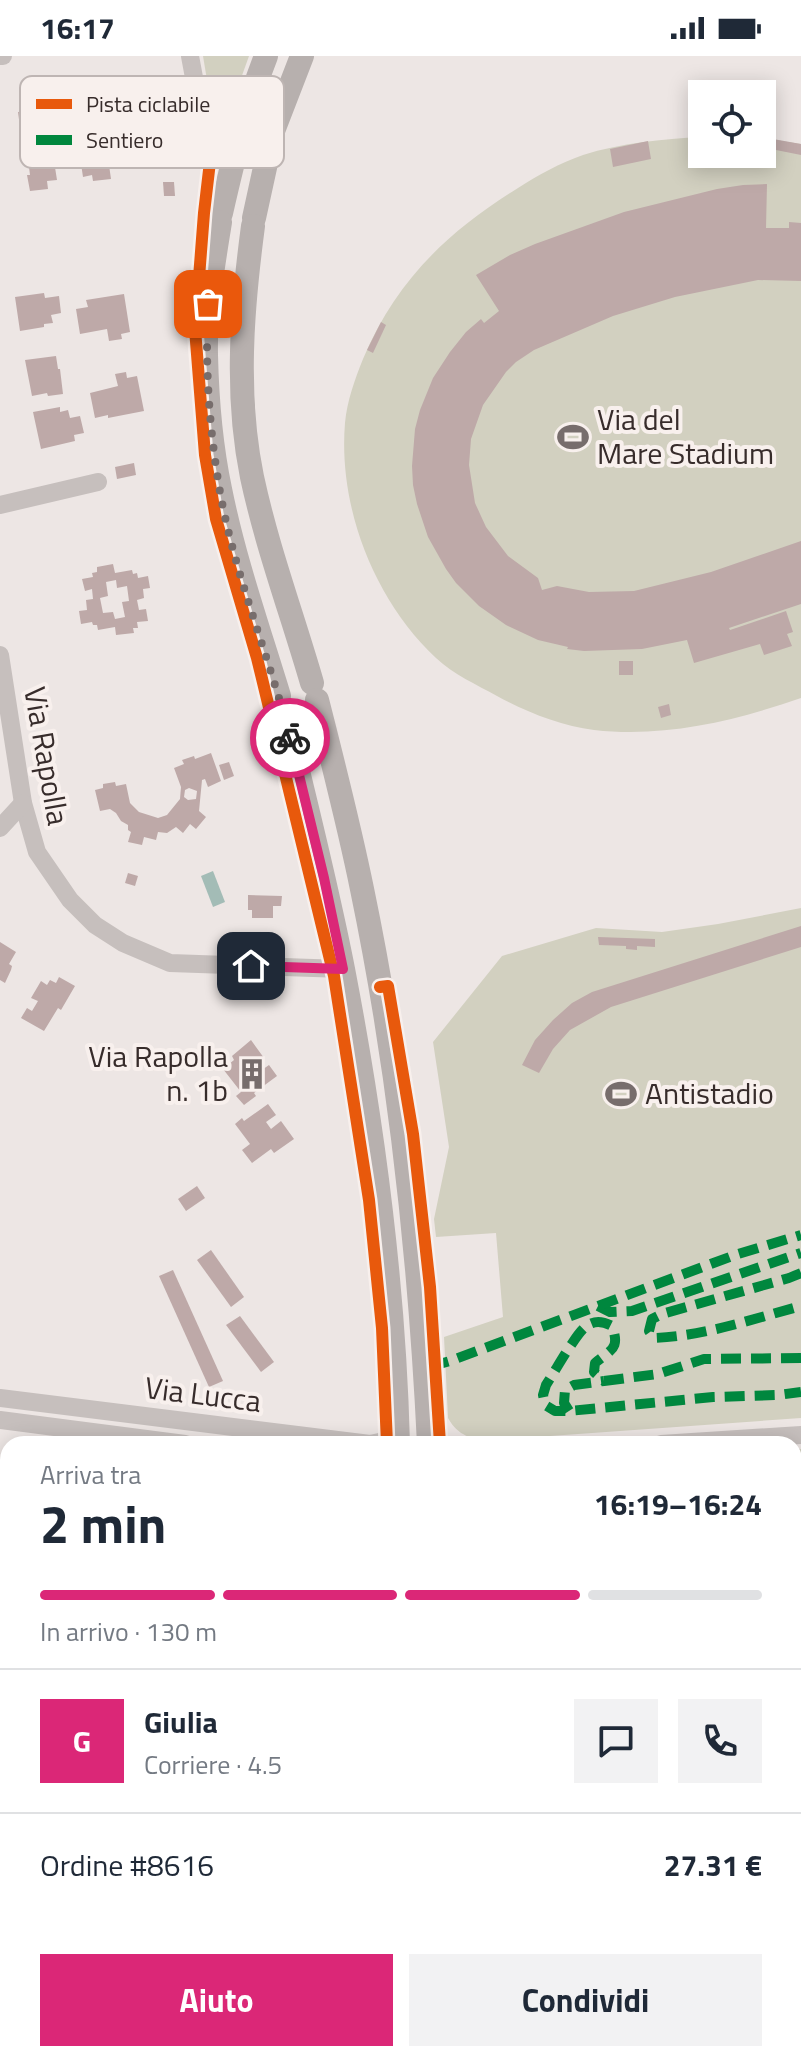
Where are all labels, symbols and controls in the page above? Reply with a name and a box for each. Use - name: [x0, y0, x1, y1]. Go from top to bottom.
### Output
- text: 16:17: [40, 5, 115, 51]
- legend: [20, 76, 284, 168]
- map controls: [688, 80, 776, 168]
- button: locate: [688, 80, 776, 168]
- text: Pista ciclabile: [86, 87, 210, 121]
- text: Sentiero: [86, 123, 163, 157]
- pin: [174, 270, 242, 338]
- icon: bag: [186, 282, 230, 326]
- place label: Via del Mare Stadium: [597, 396, 774, 476]
- sports icon: Via del Mare Stadium: [556, 420, 590, 454]
- street label: Via Rapolla: [12, 683, 82, 829]
- courier: [250, 698, 330, 778]
- icon: bike: [268, 716, 312, 760]
- pin: [217, 932, 285, 1000]
- icon: home: [229, 944, 273, 988]
- place label: Via Rapolla n. 1b: [88, 1033, 228, 1113]
- building icon: Via Rapolla n. 1b: [235, 1057, 269, 1091]
- place label: Antistadio: [645, 1070, 774, 1116]
- sports icon: Antistadio: [604, 1077, 638, 1111]
- street label: Via Lucca: [142, 1364, 264, 1424]
- text: Arriva tra: [40, 1455, 141, 1494]
- text: 16:19–16:24: [594, 1481, 762, 1527]
- text: 2 min: [40, 1484, 166, 1563]
- text: In arrivo · 130 m: [40, 1612, 217, 1651]
- text: Giulia: [144, 1699, 218, 1745]
- button: chat: [574, 1699, 658, 1783]
- button: phone: [678, 1699, 762, 1783]
- text: G: [73, 1718, 91, 1764]
- text: Corriere · 4.5: [144, 1745, 282, 1784]
- text: Ordine #8616: [40, 1842, 214, 1888]
- text: 27.31 €: [664, 1842, 762, 1888]
- button: Aiuto: [40, 1954, 393, 2046]
- button: Condividi: [409, 1954, 762, 2046]

